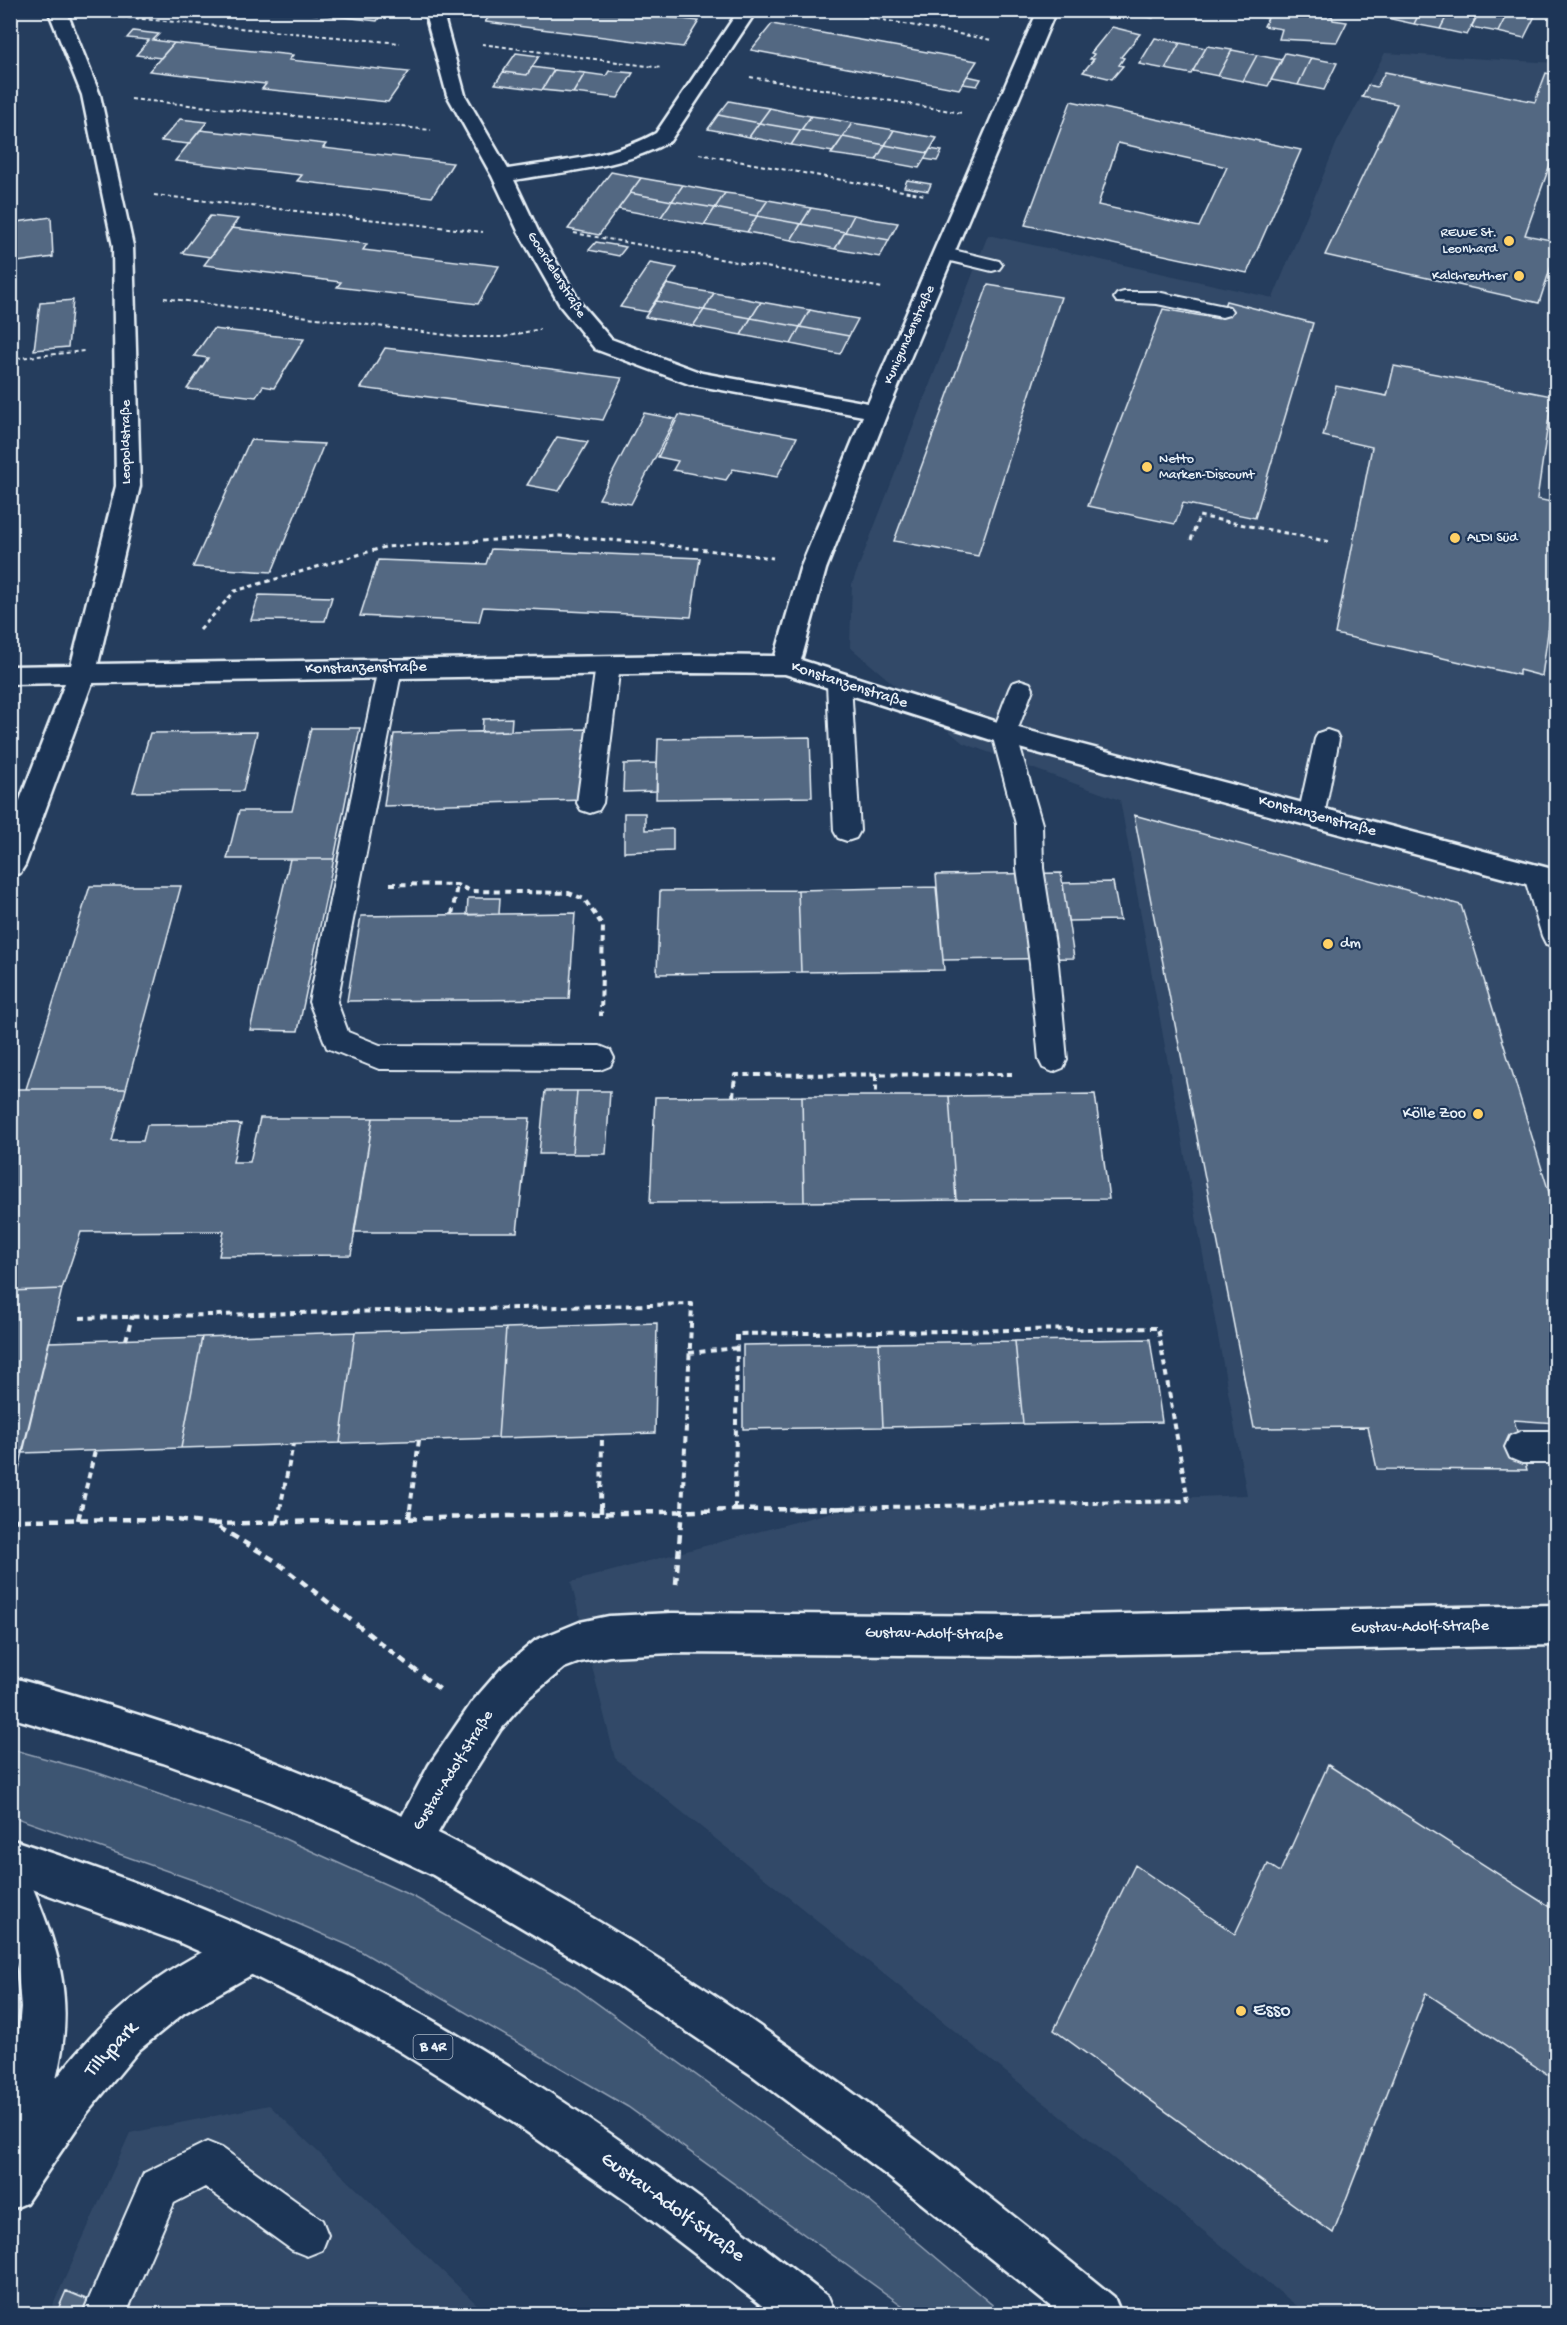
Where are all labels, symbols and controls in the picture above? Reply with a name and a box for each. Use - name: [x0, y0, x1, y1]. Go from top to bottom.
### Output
- place label: REWE St. Leonhard: [1440, 225, 1499, 258]
- street label: Goerdelerstraße: [523, 229, 590, 322]
- marker: REWE St. Leonhard: [1502, 234, 1516, 248]
- place label: Kalchreuther: [1432, 268, 1508, 285]
- marker: Kalchreuther: [1512, 269, 1526, 283]
- street label: Kunigundenstraße: [881, 282, 940, 387]
- street label: Leopoldstraße: [118, 399, 135, 484]
- place label: Netto Marken-Discount: [1159, 451, 1256, 484]
- marker: Netto Marken-Discount: [1140, 460, 1154, 474]
- place label: ALDI Süd: [1467, 530, 1519, 547]
- marker: ALDI Süd: [1448, 531, 1462, 545]
- street label: Konstanzenstraße: [305, 658, 428, 680]
- street label: Konstanzenstraße: [788, 658, 910, 714]
- street label: Konstanzenstraße: [1256, 792, 1379, 842]
- place label: dm: [1340, 935, 1361, 954]
- marker: dm: [1321, 937, 1335, 951]
- place label: Kölle Zoo: [1403, 1105, 1466, 1124]
- marker: Kölle Zoo: [1471, 1107, 1485, 1121]
- street label: Gustav-Adolf-Straße: [1351, 1617, 1490, 1639]
- street label: Gustav-Adolf-Straße: [865, 1624, 1004, 1646]
- street label: Gustav-Adolf-Straße: [409, 1707, 499, 1835]
- place label: Esso: [1253, 2000, 1291, 2023]
- marker: Esso: [1234, 2004, 1248, 2018]
- street label: Tillypark: [80, 2016, 145, 2083]
- road number: B 4R: [414, 2035, 452, 2059]
- street label: Gustav-Adolf-Straße: [595, 2148, 749, 2268]

